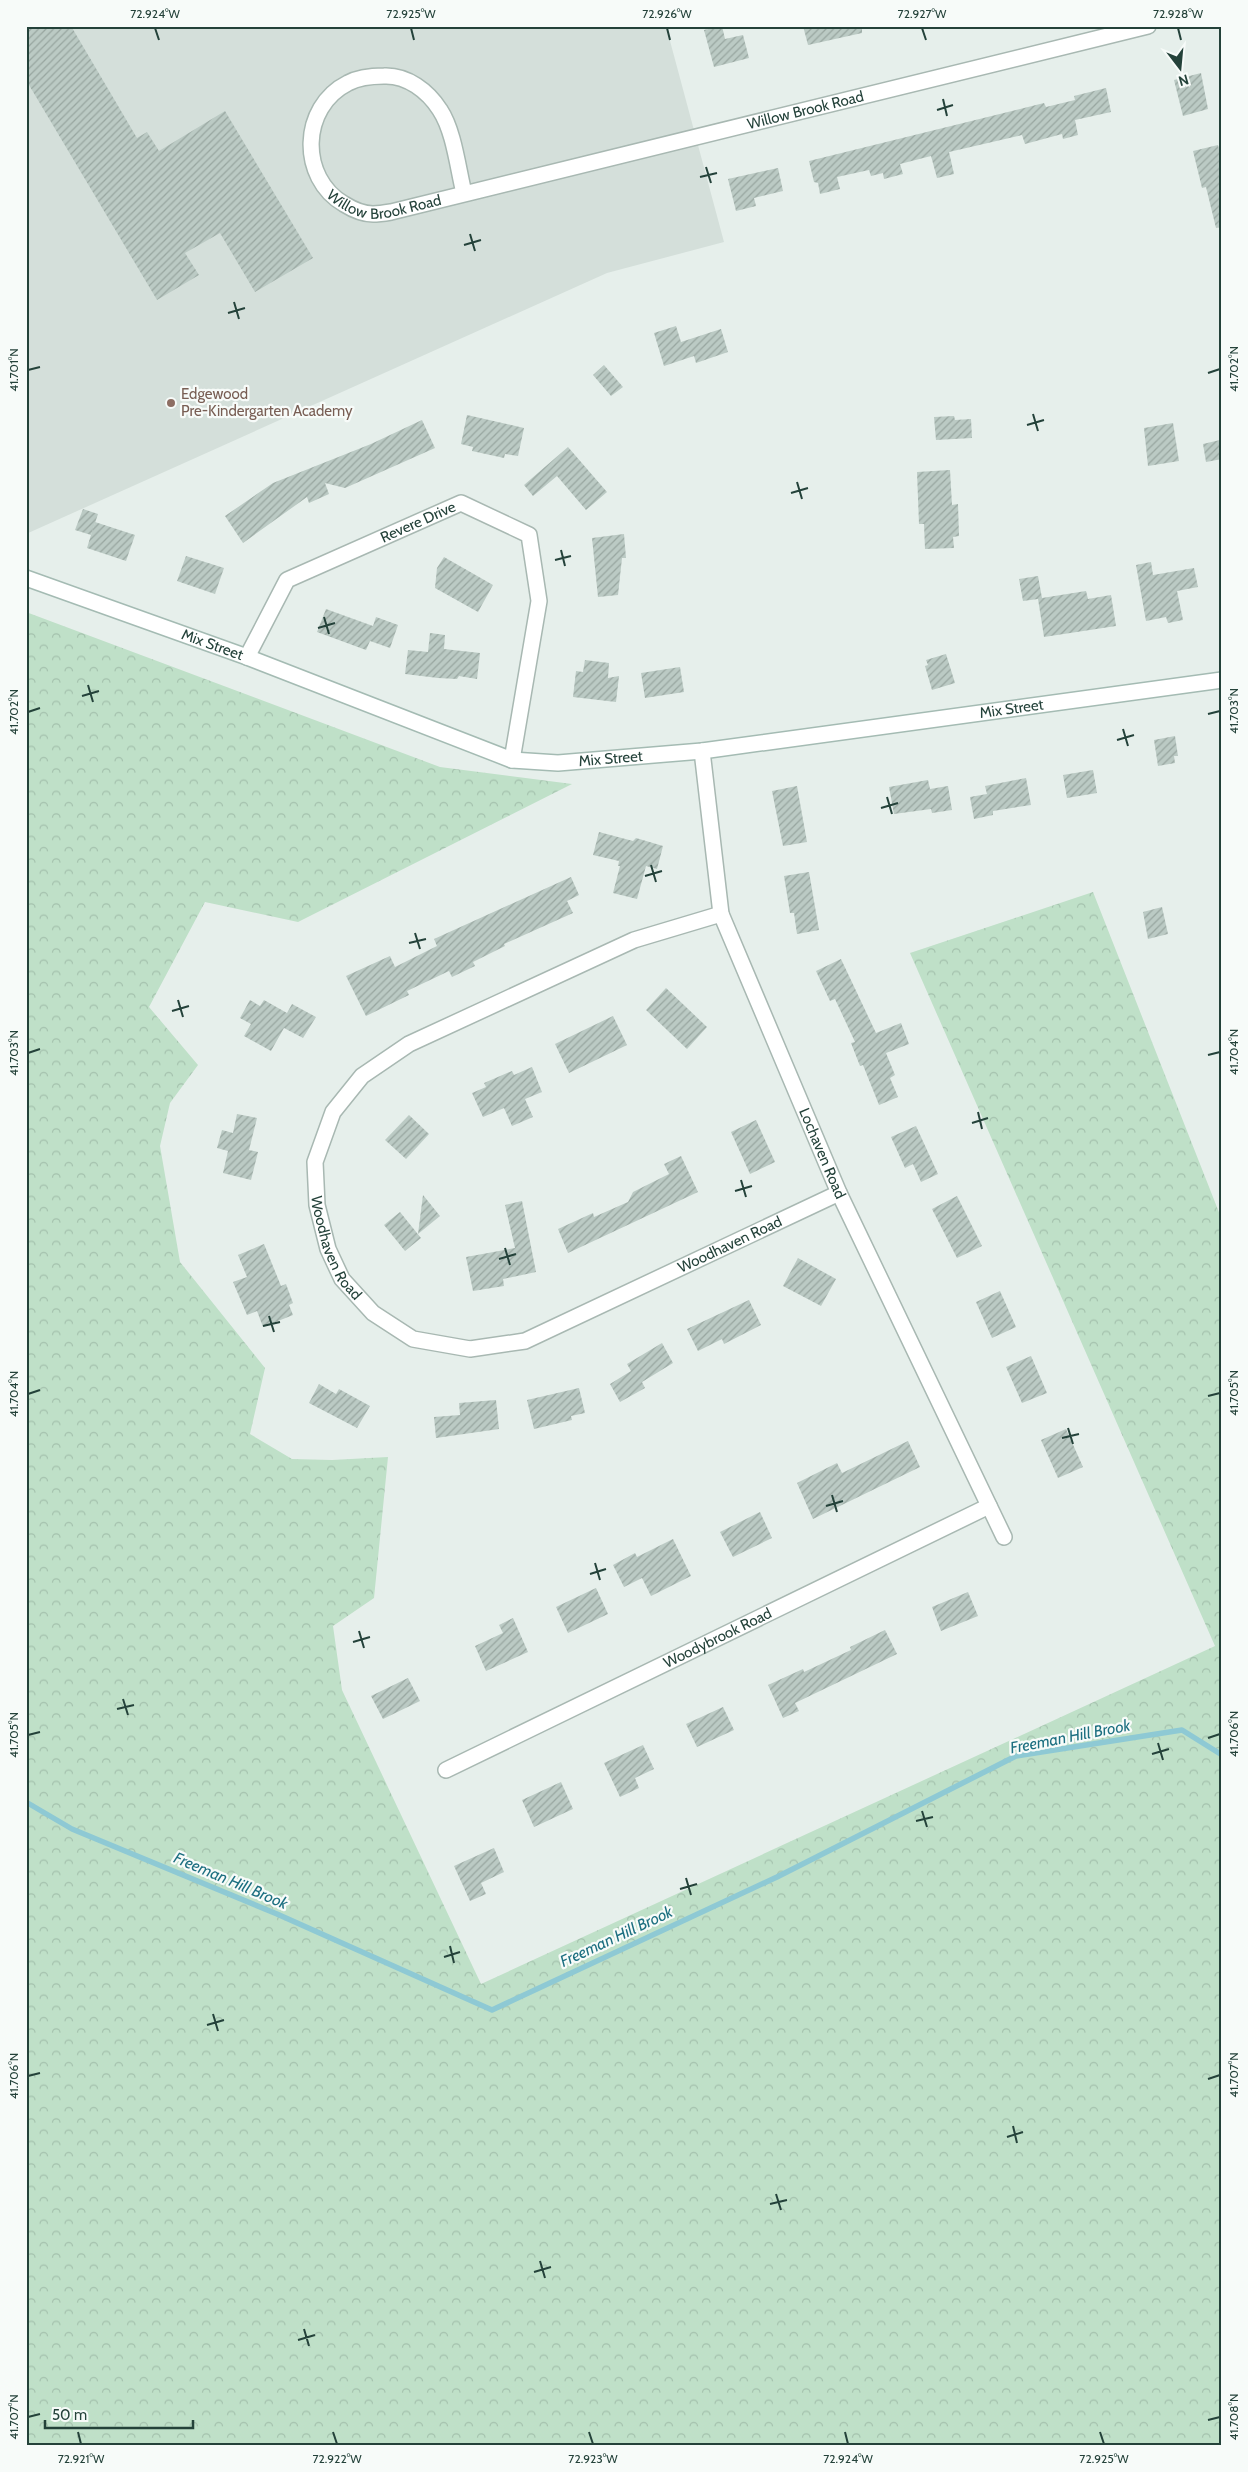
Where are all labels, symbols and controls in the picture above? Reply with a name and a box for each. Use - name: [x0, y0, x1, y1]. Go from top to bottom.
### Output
- text: 72.924°W: [130, 6, 180, 21]
- text: 72.925°W: [386, 6, 436, 21]
- text: 72.926°W: [642, 6, 692, 21]
- text: 72.927°W: [898, 6, 947, 21]
- text: 72.928°W: [1153, 6, 1204, 21]
- north arrow: [1156, 42, 1206, 92]
- text: N: [1176, 70, 1191, 91]
- street label: Willow Brook Road: [745, 87, 866, 133]
- street label: Willow Brook Road: [323, 186, 443, 223]
- text: 41.702°N: [1226, 346, 1241, 392]
- text: 41.701°N: [6, 348, 21, 392]
- place label: Edgewood Pre-Kindergarten Academy: [181, 385, 353, 420]
- marker: Edgewood Pre-Kindergarten Academy: [165, 397, 177, 409]
- street label: Revere Drive: [377, 497, 459, 547]
- street label: Mix Street: [179, 625, 246, 664]
- text: 41.703°N: [1226, 688, 1241, 734]
- text: 41.702°N: [6, 689, 21, 735]
- street label: Mix Street: [978, 695, 1045, 722]
- street label: Mix Street: [578, 747, 644, 770]
- text: 41.704°N: [1226, 1029, 1241, 1075]
- text: 41.703°N: [6, 1030, 21, 1076]
- street label: Lochaven Road: [795, 1105, 849, 1202]
- street label: Woodhaven Road: [308, 1195, 365, 1304]
- street label: Woodhaven Road: [675, 1212, 785, 1277]
- text: 41.705°N: [1226, 1370, 1241, 1416]
- text: 41.704°N: [6, 1371, 21, 1417]
- street label: Woodybrook Road: [661, 1604, 775, 1672]
- text: 41.706°N: [1226, 1711, 1241, 1757]
- text: 41.705°N: [6, 1712, 21, 1758]
- water label: Freeman Hill Brook: [1008, 1715, 1133, 1757]
- water label: Freeman Hill Brook: [171, 1848, 292, 1913]
- water label: Freeman Hill Brook: [557, 1902, 677, 1971]
- text: 41.707°N: [1226, 2052, 1241, 2098]
- text: 41.706°N: [6, 2053, 21, 2099]
- text: 41.707°N: [6, 2394, 21, 2440]
- text: 41.708°N: [1226, 2394, 1241, 2440]
- scale bar: [45, 2397, 192, 2429]
- text: 50 m: [52, 2406, 87, 2424]
- text: 72.921°W: [58, 2451, 105, 2466]
- text: 72.922°W: [312, 2451, 362, 2466]
- text: 72.923°W: [568, 2451, 618, 2466]
- text: 72.924°W: [823, 2451, 873, 2466]
- text: 72.925°W: [1079, 2451, 1129, 2466]

